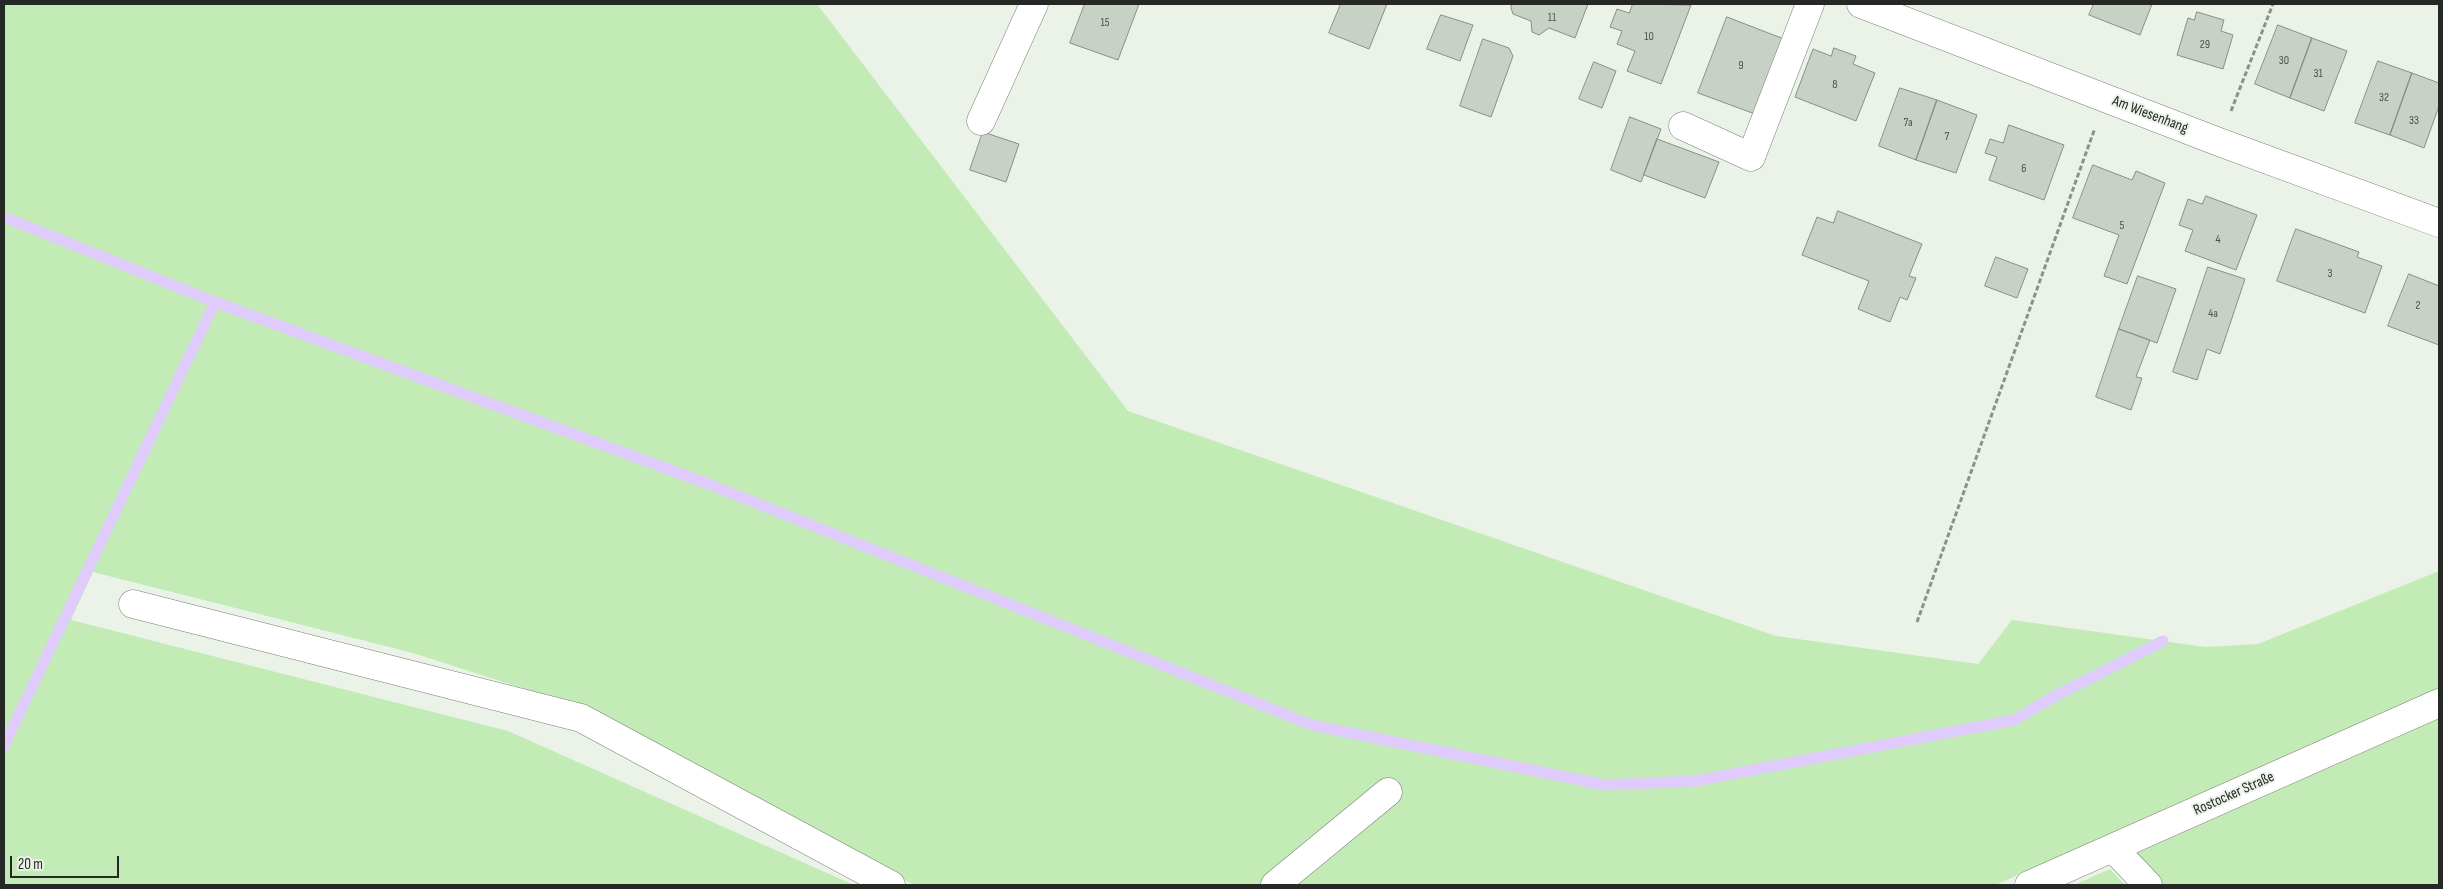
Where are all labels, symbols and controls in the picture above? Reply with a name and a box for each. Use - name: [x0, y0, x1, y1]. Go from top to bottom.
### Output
- house number: 11: [1548, 11, 1556, 25]
- house number: 15: [1100, 16, 1110, 30]
- house number: 10: [1644, 30, 1654, 44]
- house number: 29: [2200, 38, 2210, 52]
- house number: 30: [2279, 54, 2289, 68]
- house number: 9: [1738, 59, 1744, 73]
- house number: 31: [2313, 67, 2323, 81]
- house number: 8: [1832, 78, 1838, 92]
- house number: 32: [2379, 91, 2389, 105]
- street label: Am Wiesenhang: [2110, 92, 2190, 138]
- house number: 33: [2409, 114, 2419, 128]
- house number: 7a: [1903, 116, 1913, 130]
- house number: 7: [1945, 130, 1949, 144]
- house number: 6: [2021, 162, 2027, 176]
- house number: 5: [2120, 219, 2124, 233]
- house number: 4: [2215, 233, 2221, 247]
- house number: 3: [2327, 267, 2333, 281]
- house number: 2: [2416, 299, 2420, 313]
- house number: 4a: [2208, 307, 2218, 321]
- street label: Rostocker Straße: [2191, 768, 2277, 820]
- scale bar: [12, 846, 121, 878]
- text: 20 m: [18, 855, 43, 874]

